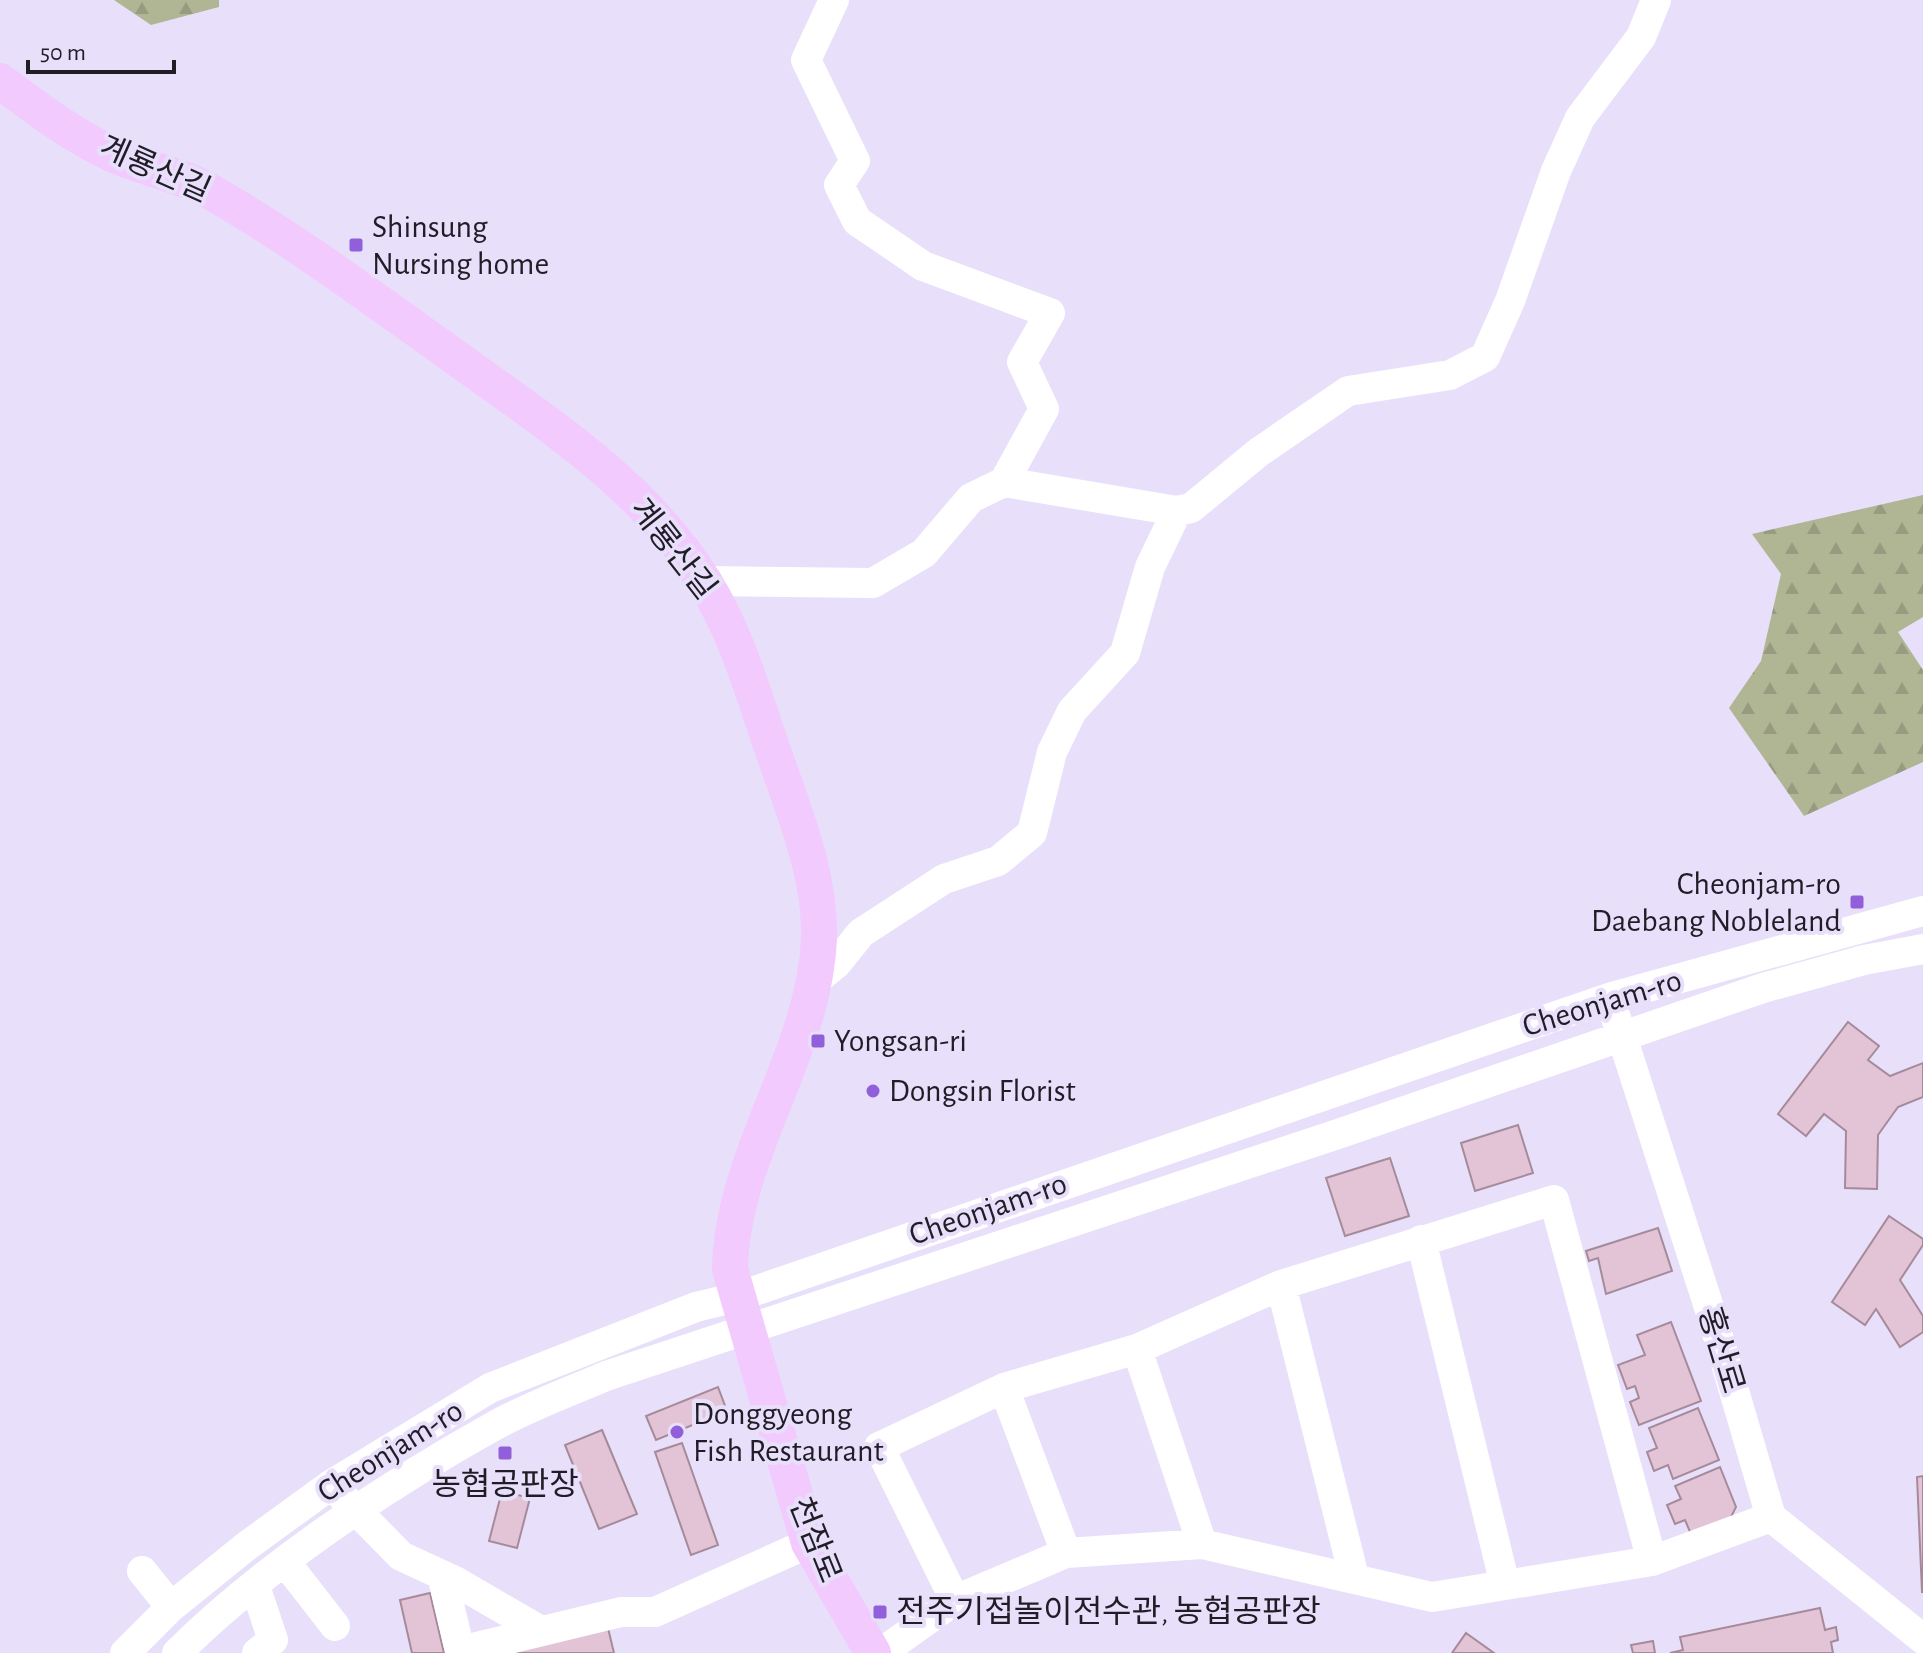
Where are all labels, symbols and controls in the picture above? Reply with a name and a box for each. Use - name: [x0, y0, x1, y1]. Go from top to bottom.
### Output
- scale bar: [28, 24, 174, 74]
- text: 50 m: [40, 41, 86, 65]
- street label: 계룡산길: [95, 130, 216, 208]
- place label: Shinsung Nursing home: [372, 211, 549, 280]
- marker: Shinsung Nursing home: [347, 236, 365, 254]
- street label: 계룡산길: [624, 492, 723, 605]
- place label: Cheonjam-ro Daebang Nobleland: [1591, 868, 1841, 937]
- marker: Cheonjam-ro Daebang Nobleland: [1848, 893, 1866, 911]
- street label: Cheonjam-ro: [1519, 964, 1685, 1042]
- place label: Yongsan-ri: [834, 1025, 967, 1057]
- marker: Yongsan-ri: [809, 1032, 827, 1050]
- place label: Dongsin Florist: [889, 1075, 1076, 1107]
- marker: Dongsin Florist: [864, 1082, 882, 1100]
- street label: Cheonjam-ro: [905, 1167, 1071, 1251]
- street label: 홍산로: [1693, 1303, 1750, 1397]
- street label: Cheonjam-ro: [312, 1394, 468, 1508]
- place label: Donggyeong Fish Restaurant: [693, 1398, 884, 1467]
- marker: Donggyeong Fish Restaurant: [668, 1423, 686, 1441]
- marker: 농협공판장: [496, 1444, 514, 1462]
- place label: 농협공판장: [431, 1468, 579, 1501]
- street label: 천잠로: [784, 1493, 847, 1587]
- place label: 전주기접놀이전수관, 농협공판장: [896, 1595, 1321, 1628]
- marker: 전주기접놀이전수관, 농협공판장: [871, 1603, 889, 1621]

